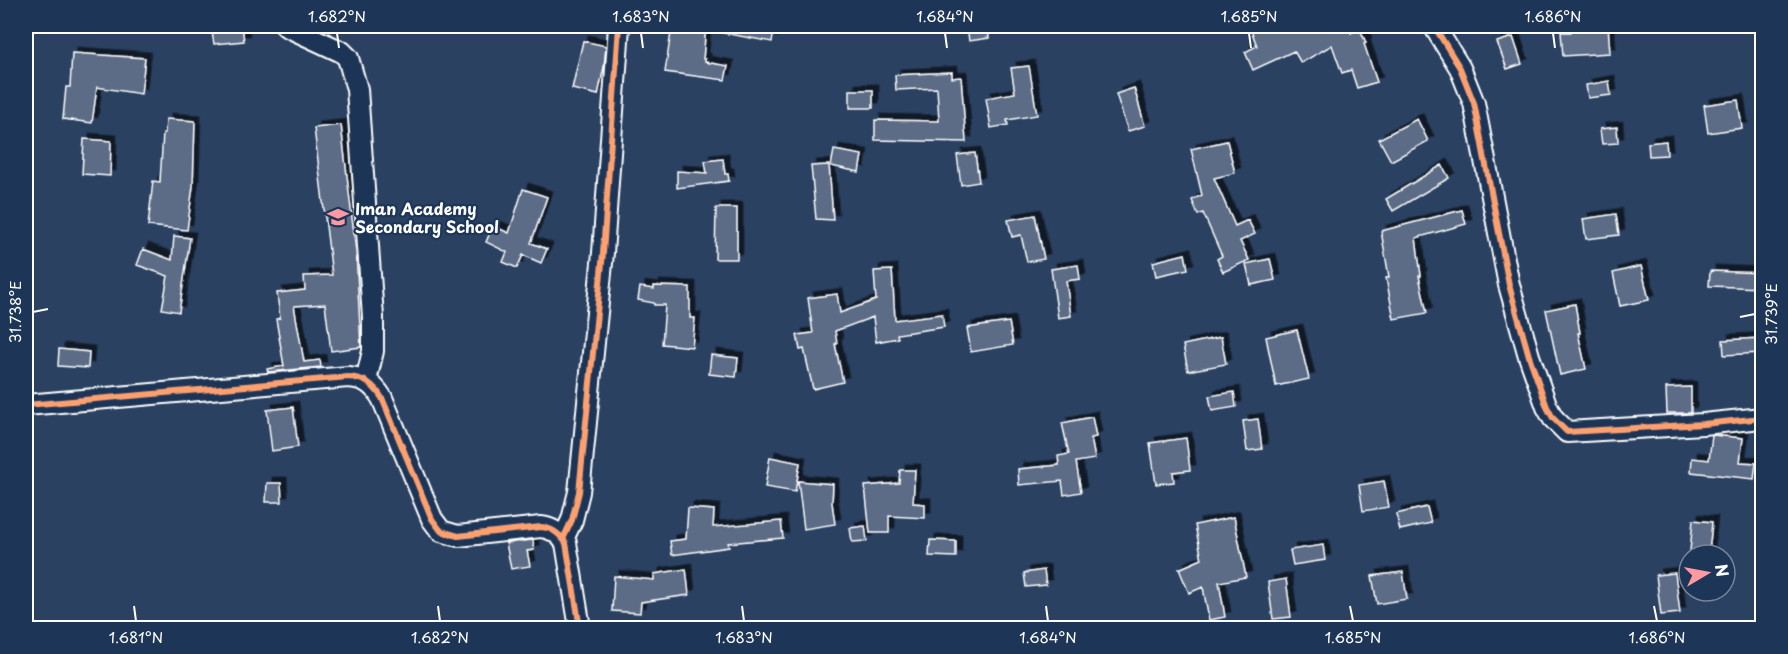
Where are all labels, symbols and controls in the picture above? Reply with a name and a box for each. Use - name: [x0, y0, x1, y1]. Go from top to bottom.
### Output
- text: 1.682°N: [308, 4, 366, 27]
- text: 1.683°N: [612, 4, 670, 27]
- text: 1.684°N: [916, 4, 974, 27]
- text: 1.685°N: [1221, 4, 1277, 27]
- text: 1.686°N: [1524, 4, 1582, 27]
- place label: Iman Academy Secondary School: [355, 196, 499, 238]
- school or university icon: Iman Academy Secondary School: [326, 205, 350, 229]
- text: 31.738°E: [3, 281, 26, 343]
- text: 31.739°E: [1759, 283, 1782, 345]
- north arrow: [1677, 543, 1737, 603]
- text: N: [1710, 562, 1736, 579]
- text: 1.681°N: [109, 625, 163, 648]
- text: 1.682°N: [411, 625, 469, 648]
- text: 1.683°N: [715, 625, 773, 648]
- text: 1.684°N: [1019, 625, 1077, 648]
- text: 1.685°N: [1325, 625, 1381, 648]
- text: 1.686°N: [1628, 625, 1686, 648]

